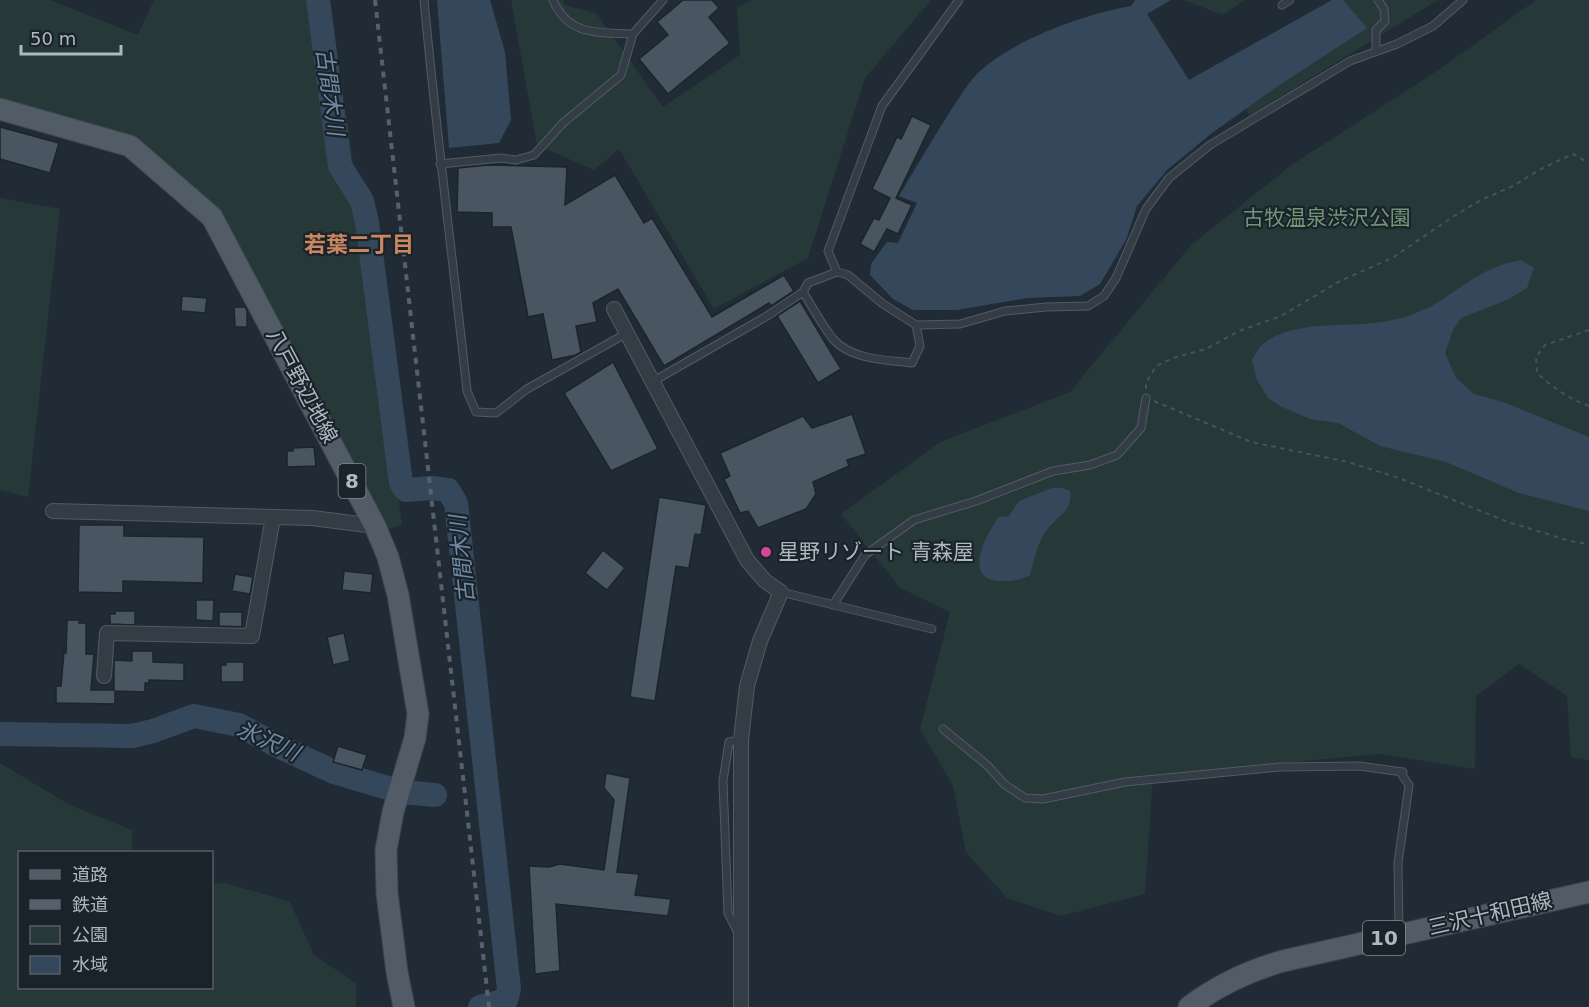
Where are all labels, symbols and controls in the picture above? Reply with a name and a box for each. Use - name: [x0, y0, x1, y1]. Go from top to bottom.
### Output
- scale bar: [21, 18, 122, 56]
- text: 50 m: [30, 28, 76, 49]
- water label: 古間木川: [311, 47, 349, 139]
- park label: 古牧温泉渋沢公園: [1243, 206, 1411, 230]
- district label: 若葉二丁目: [304, 232, 414, 257]
- street label: 八戸野辺地線: [262, 325, 342, 447]
- road number: 8: [338, 464, 366, 498]
- water label: 古間木川: [445, 512, 479, 604]
- place label: 星野リゾート 青森屋: [778, 540, 974, 564]
- marker: 星野リゾート 青森屋: [759, 545, 773, 559]
- water label: 氷沢川: [233, 716, 305, 767]
- legend: [18, 851, 213, 989]
- text: 道路: [72, 864, 108, 885]
- street label: 三沢十和田線: [1426, 888, 1554, 940]
- text: 鉄道: [72, 894, 108, 915]
- road number: 10: [1363, 921, 1405, 955]
- text: 公園: [72, 924, 108, 945]
- text: 水域: [72, 954, 108, 975]

